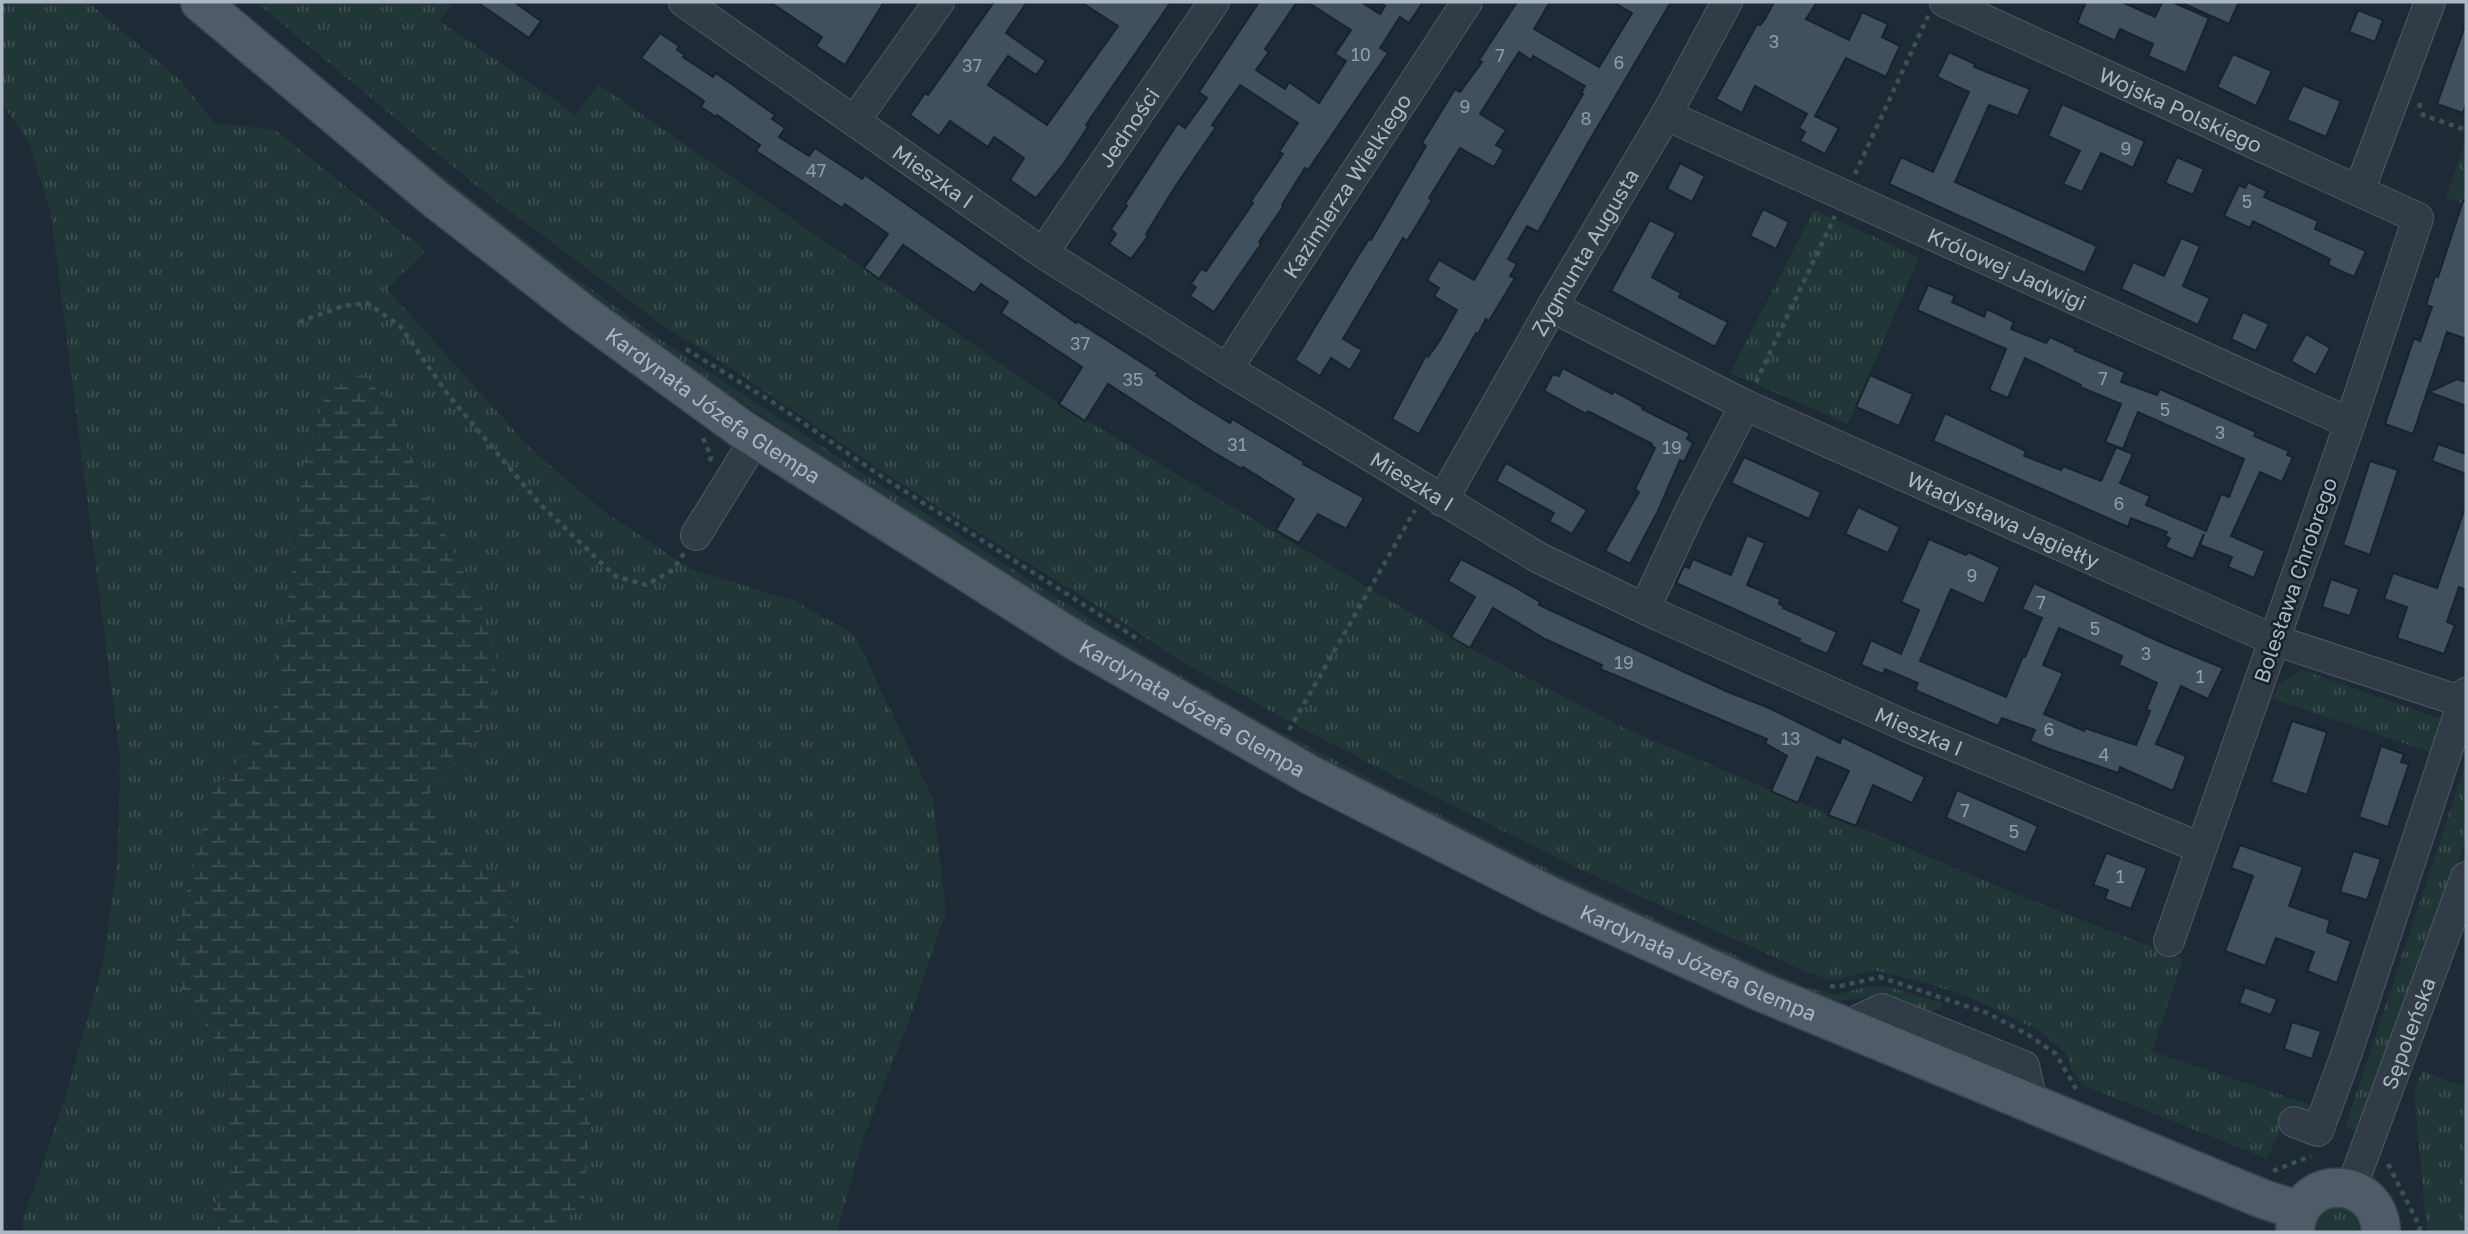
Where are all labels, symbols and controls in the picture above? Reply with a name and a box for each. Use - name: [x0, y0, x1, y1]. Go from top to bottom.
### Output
- house number: 3: [1769, 30, 1779, 52]
- house number: 10: [1351, 43, 1371, 65]
- house number: 7: [1495, 44, 1505, 66]
- house number: 6: [1614, 51, 1624, 73]
- house number: 37: [962, 54, 982, 76]
- street label: Wojska Polskiego: [2095, 61, 2266, 158]
- street label: Jedności: [1092, 83, 1165, 172]
- street label: Kazimierza Wielkiego: [1277, 89, 1417, 283]
- house number: 9: [1460, 95, 1470, 117]
- house number: 8: [1581, 107, 1591, 129]
- house number: 9: [2121, 137, 2131, 159]
- street label: Mieszka I: [888, 139, 979, 214]
- house number: 47: [806, 159, 826, 181]
- street label: Zygmunta Augusta: [1526, 164, 1644, 340]
- house number: 5: [2242, 190, 2252, 212]
- street label: Królowej Jadwigi: [1923, 221, 2091, 316]
- street label: Kardynała Józefa Glempa: [600, 321, 825, 489]
- house number: 37: [1070, 332, 1090, 354]
- house number: 7: [2098, 367, 2108, 389]
- house number: 35: [1123, 368, 1143, 390]
- house number: 5: [2160, 398, 2170, 420]
- house number: 3: [2215, 421, 2225, 443]
- house number: 31: [1227, 433, 1247, 455]
- house number: 19: [1662, 436, 1682, 458]
- street label: Mieszka I: [1366, 446, 1459, 516]
- street label: Władysława Jagiełły: [1903, 466, 2104, 574]
- street label: Bolesława Chrobrego: [2248, 474, 2342, 686]
- house number: 6: [2114, 492, 2124, 514]
- house number: 9: [1967, 564, 1977, 586]
- house number: 7: [2036, 591, 2046, 613]
- house number: 5: [2090, 617, 2100, 639]
- street label: Kardynała Józefa Glempa: [1075, 633, 1310, 782]
- house number: 3: [2141, 642, 2151, 664]
- house number: 19: [1614, 651, 1634, 673]
- house number: 1: [2196, 665, 2205, 687]
- street label: Mieszka I: [1871, 701, 1967, 761]
- house number: 6: [2044, 718, 2054, 740]
- house number: 13: [1781, 727, 1801, 749]
- house number: 4: [2099, 743, 2110, 765]
- house number: 7: [1960, 799, 1970, 821]
- house number: 5: [2009, 820, 2019, 842]
- house number: 1: [2116, 865, 2125, 887]
- street label: Kardynała Józefa Glempa: [1576, 898, 1820, 1026]
- street label: Sępoleńska: [2376, 974, 2441, 1093]

